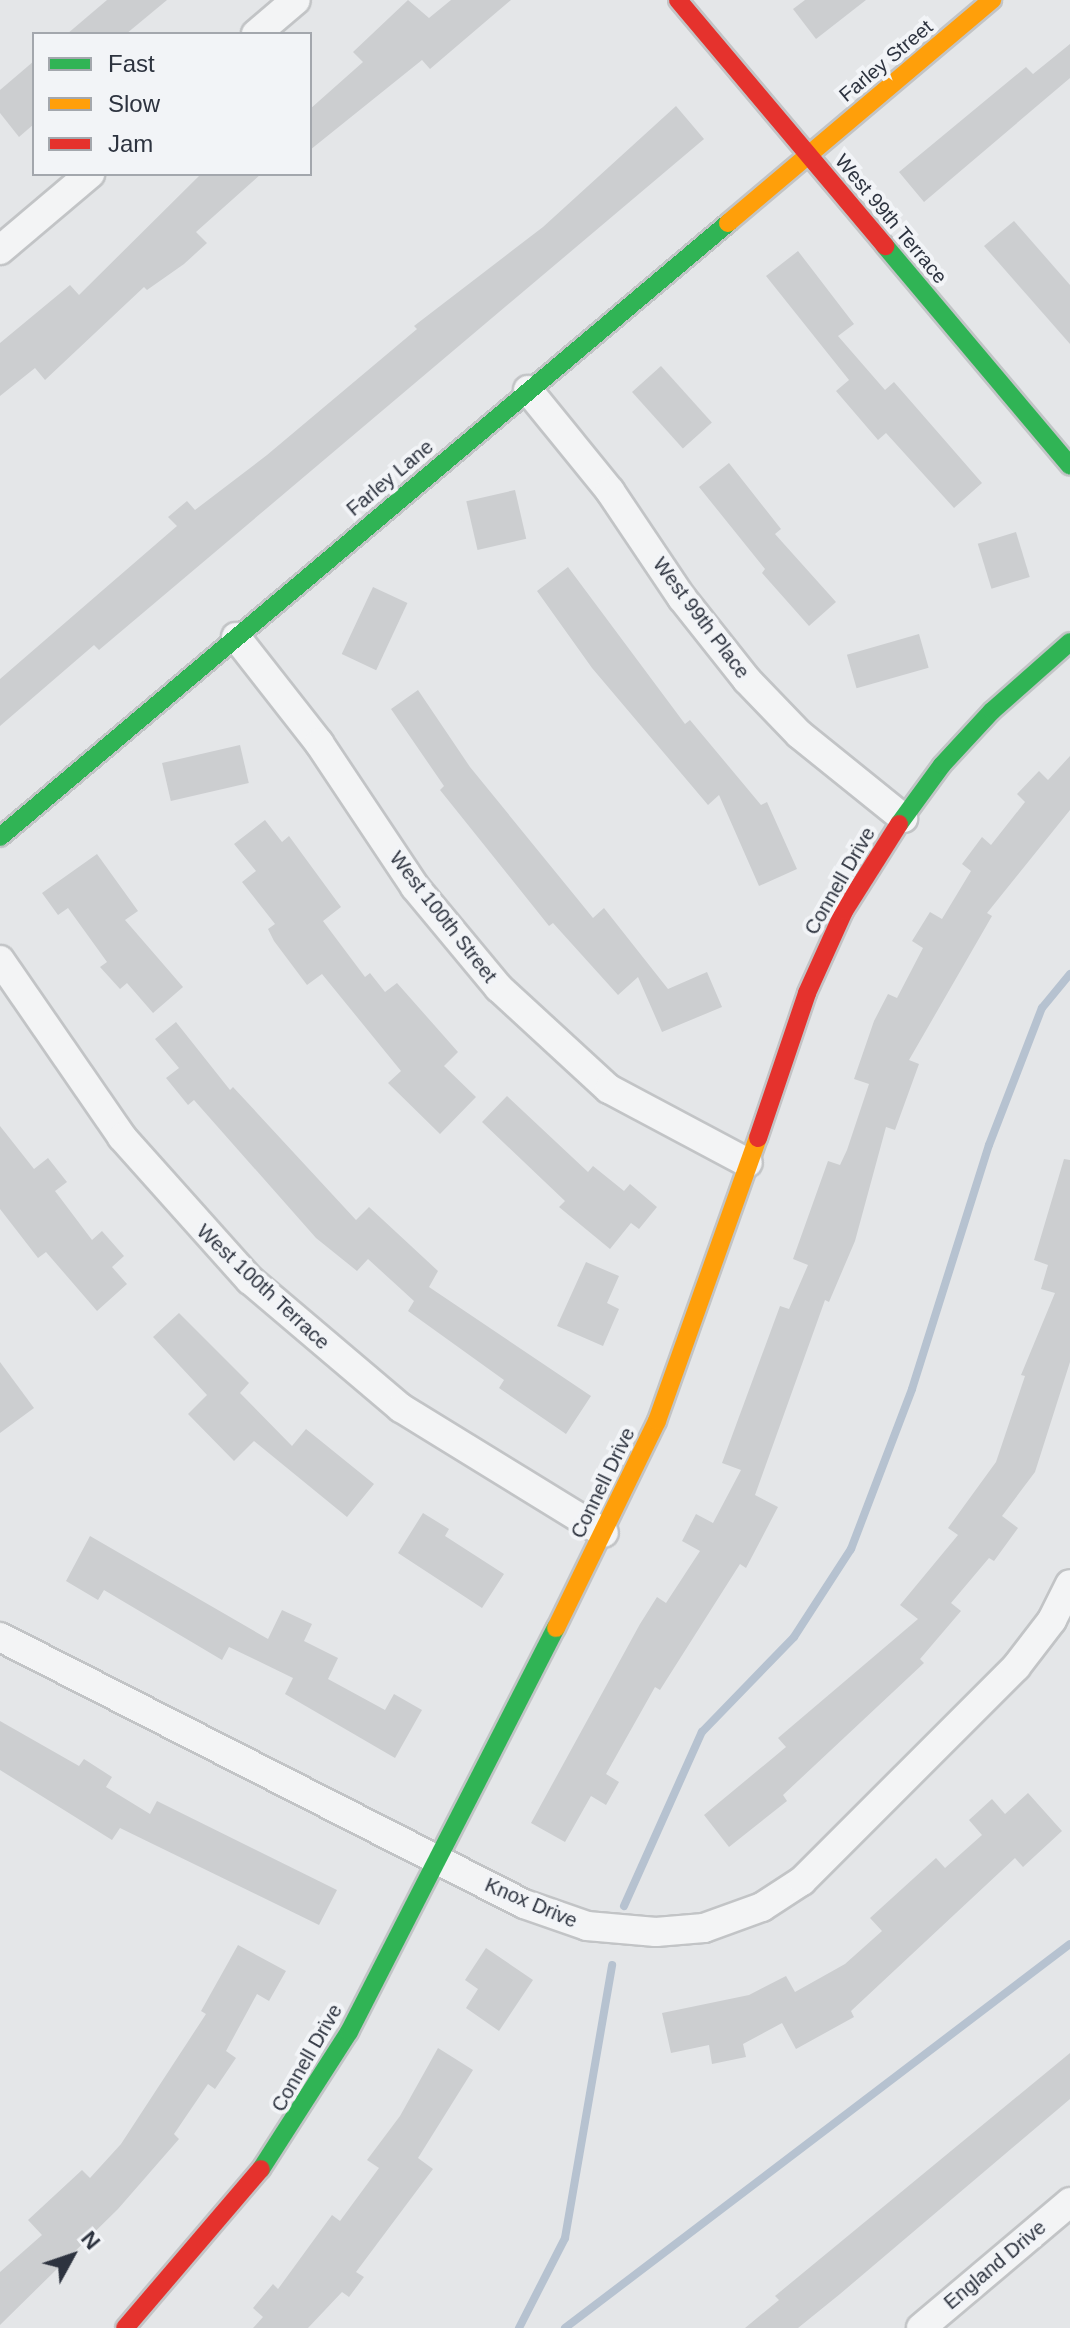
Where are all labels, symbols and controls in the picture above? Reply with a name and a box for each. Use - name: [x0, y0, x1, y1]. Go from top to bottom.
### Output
- street label: Farley Street: [834, 15, 938, 107]
- legend: [32, 32, 312, 176]
- text: Fast: [108, 50, 155, 77]
- text: Slow: [108, 90, 160, 117]
- text: Jam: [108, 130, 153, 157]
- street label: West 99th Terrace: [830, 149, 952, 289]
- street label: Farley Lane: [342, 435, 438, 521]
- street label: West 99th Place: [648, 553, 754, 683]
- street label: Connell Drive: [800, 823, 880, 939]
- street label: West 100th Street: [384, 847, 502, 987]
- street label: West 100th Terrace: [192, 1219, 334, 1355]
- street label: Connell Drive: [566, 1424, 640, 1542]
- street label: Knox Drive: [481, 1873, 581, 1933]
- street label: Connell Drive: [267, 2000, 347, 2116]
- street label: England Drive: [939, 2215, 1051, 2315]
- north arrow: [32, 2216, 112, 2296]
- text: N: [76, 2226, 105, 2254]

